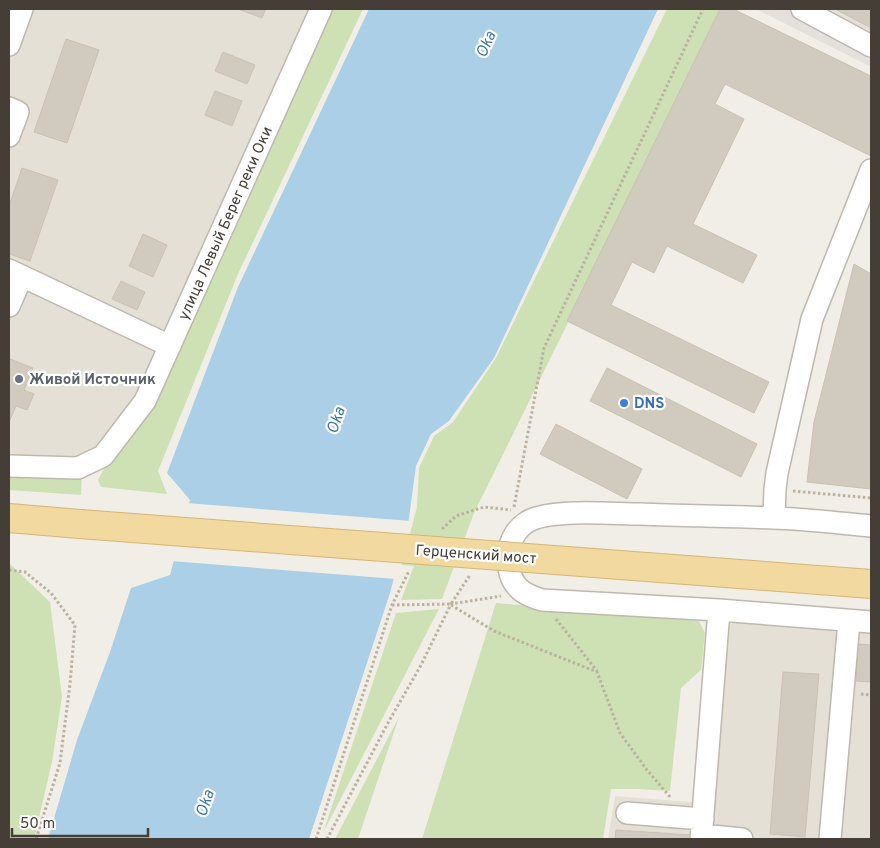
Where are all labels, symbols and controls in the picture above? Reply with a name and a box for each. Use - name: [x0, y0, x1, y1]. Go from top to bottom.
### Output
- water label: Oka: [472, 28, 502, 61]
- street label: улица Левый Берег реки Оки: [175, 124, 278, 323]
- place label: Живой Источник: [29, 371, 156, 390]
- marker: Живой Источник: [13, 373, 25, 385]
- place label: DNS: [634, 395, 665, 414]
- marker: DNS: [618, 397, 630, 409]
- water label: Oka: [323, 404, 351, 437]
- street label: Герценский мост: [415, 542, 537, 569]
- water label: Oka: [192, 787, 220, 820]
- scale bar: [12, 806, 149, 838]
- text: 50 m: [20, 815, 55, 834]

